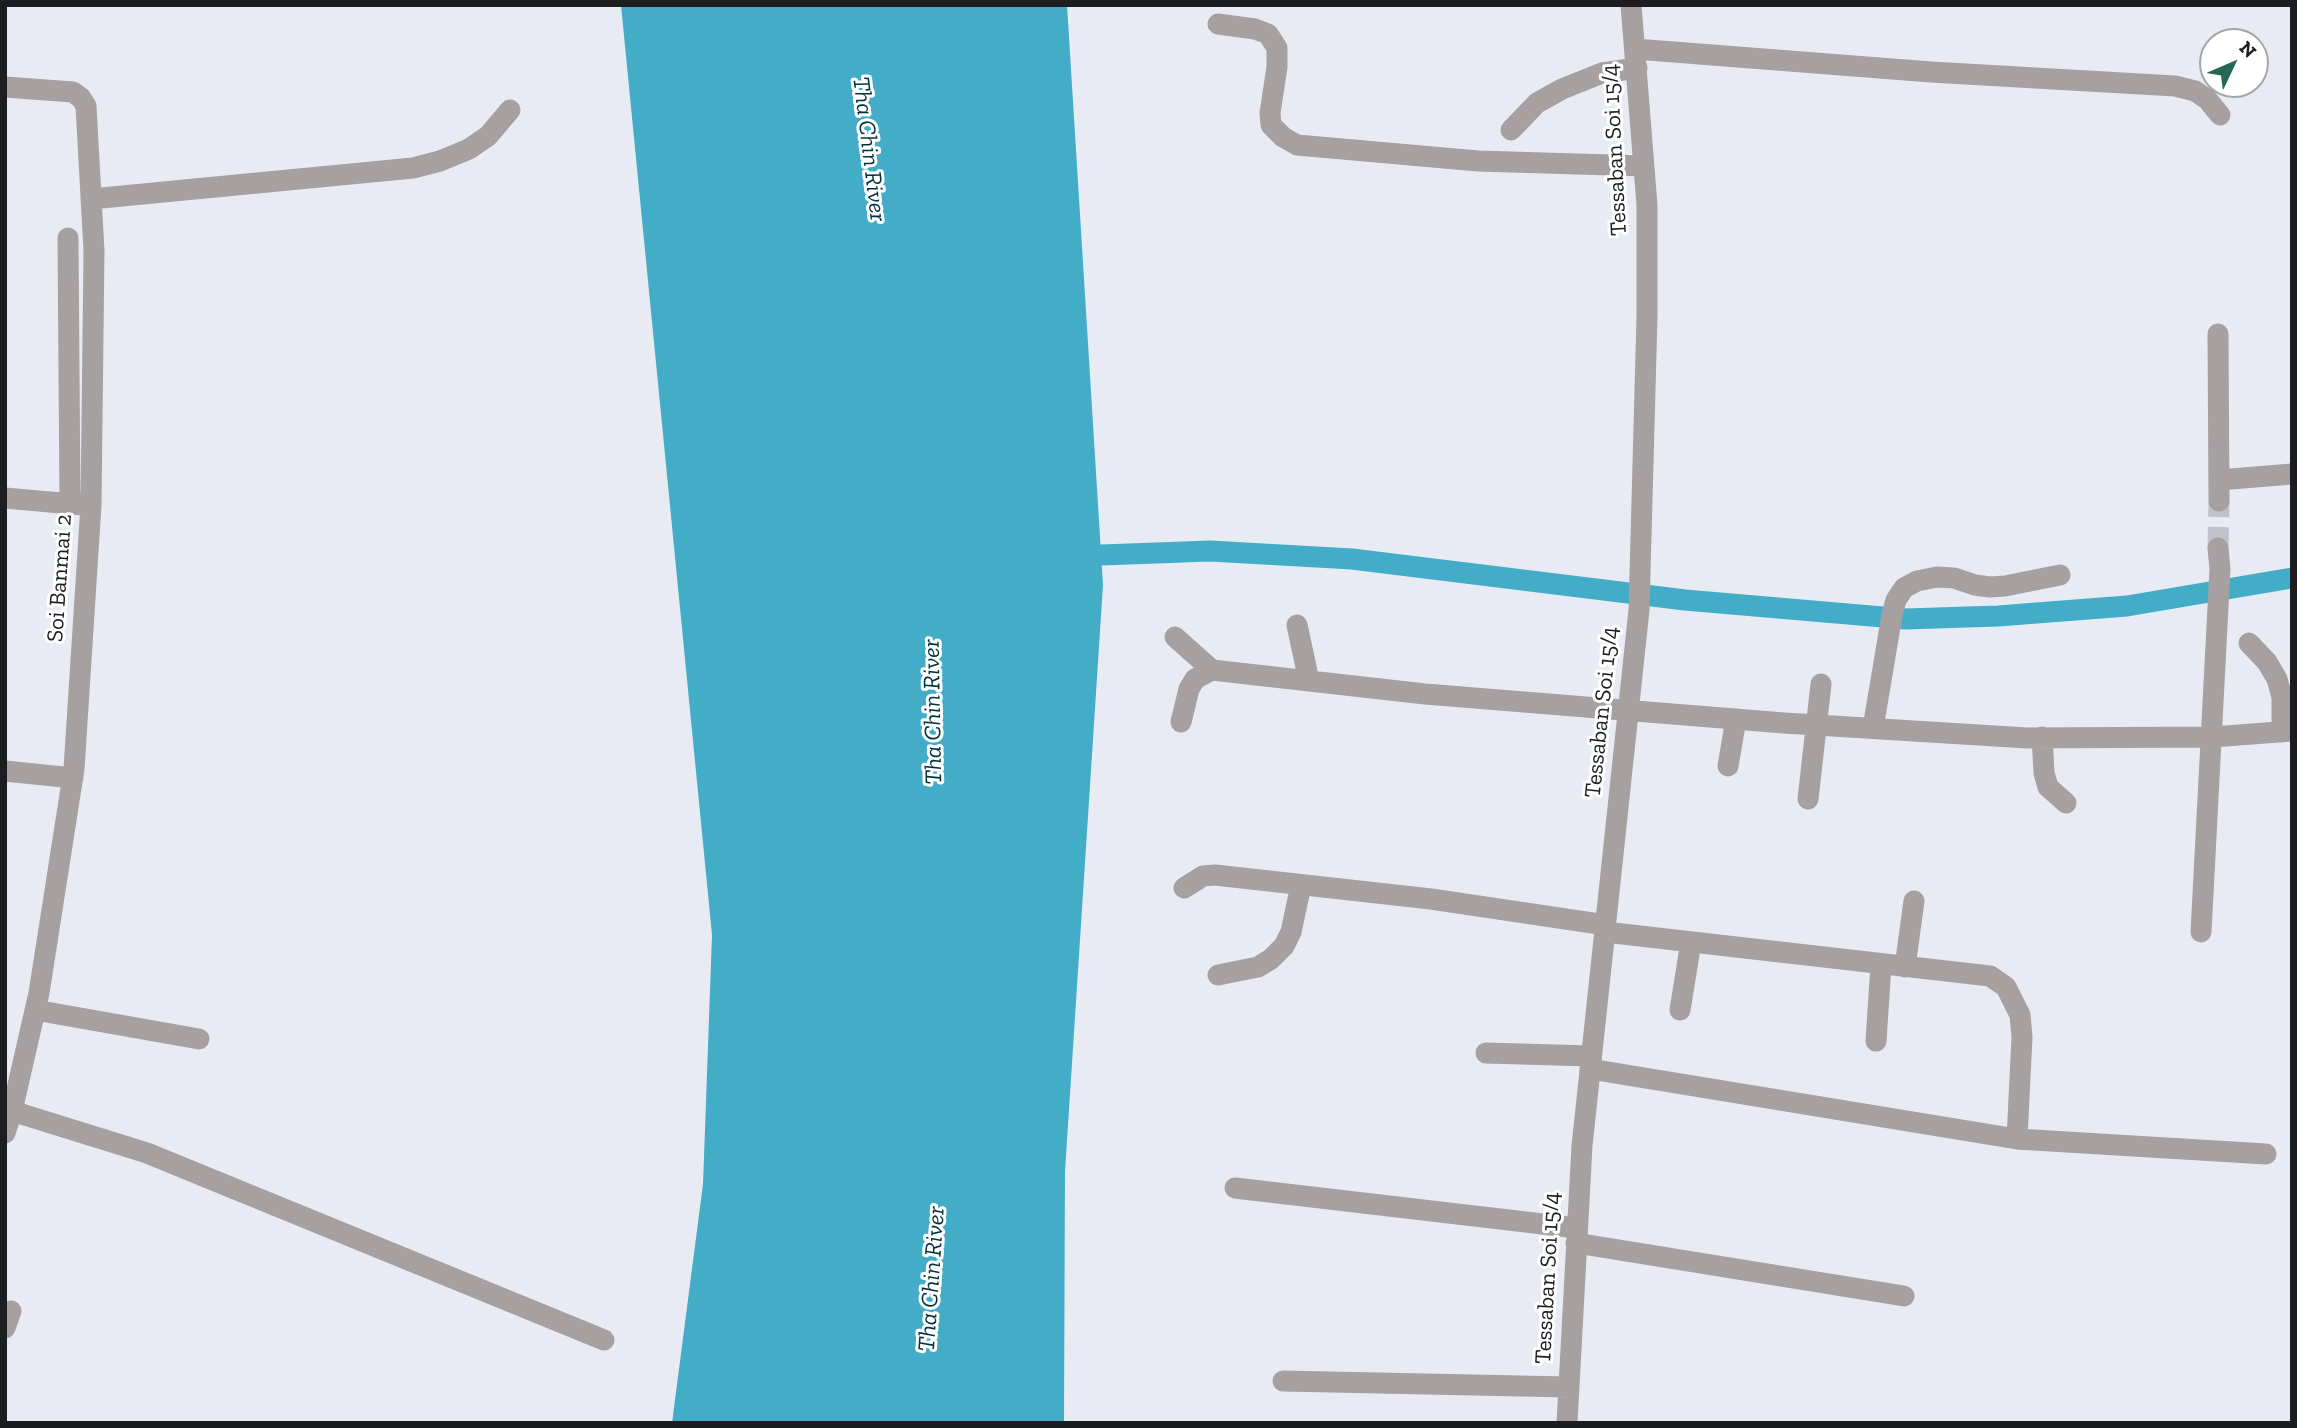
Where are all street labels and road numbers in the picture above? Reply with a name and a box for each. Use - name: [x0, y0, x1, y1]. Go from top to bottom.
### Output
- street label: Tessaban Soi 15/4: [1597, 63, 1633, 237]
- street label: Soi Banmai 2: [42, 513, 78, 643]
- street label: Tessaban Soi 15/4: [1579, 625, 1625, 799]
- street label: Tessaban Soi 15/4: [1530, 1191, 1566, 1365]

